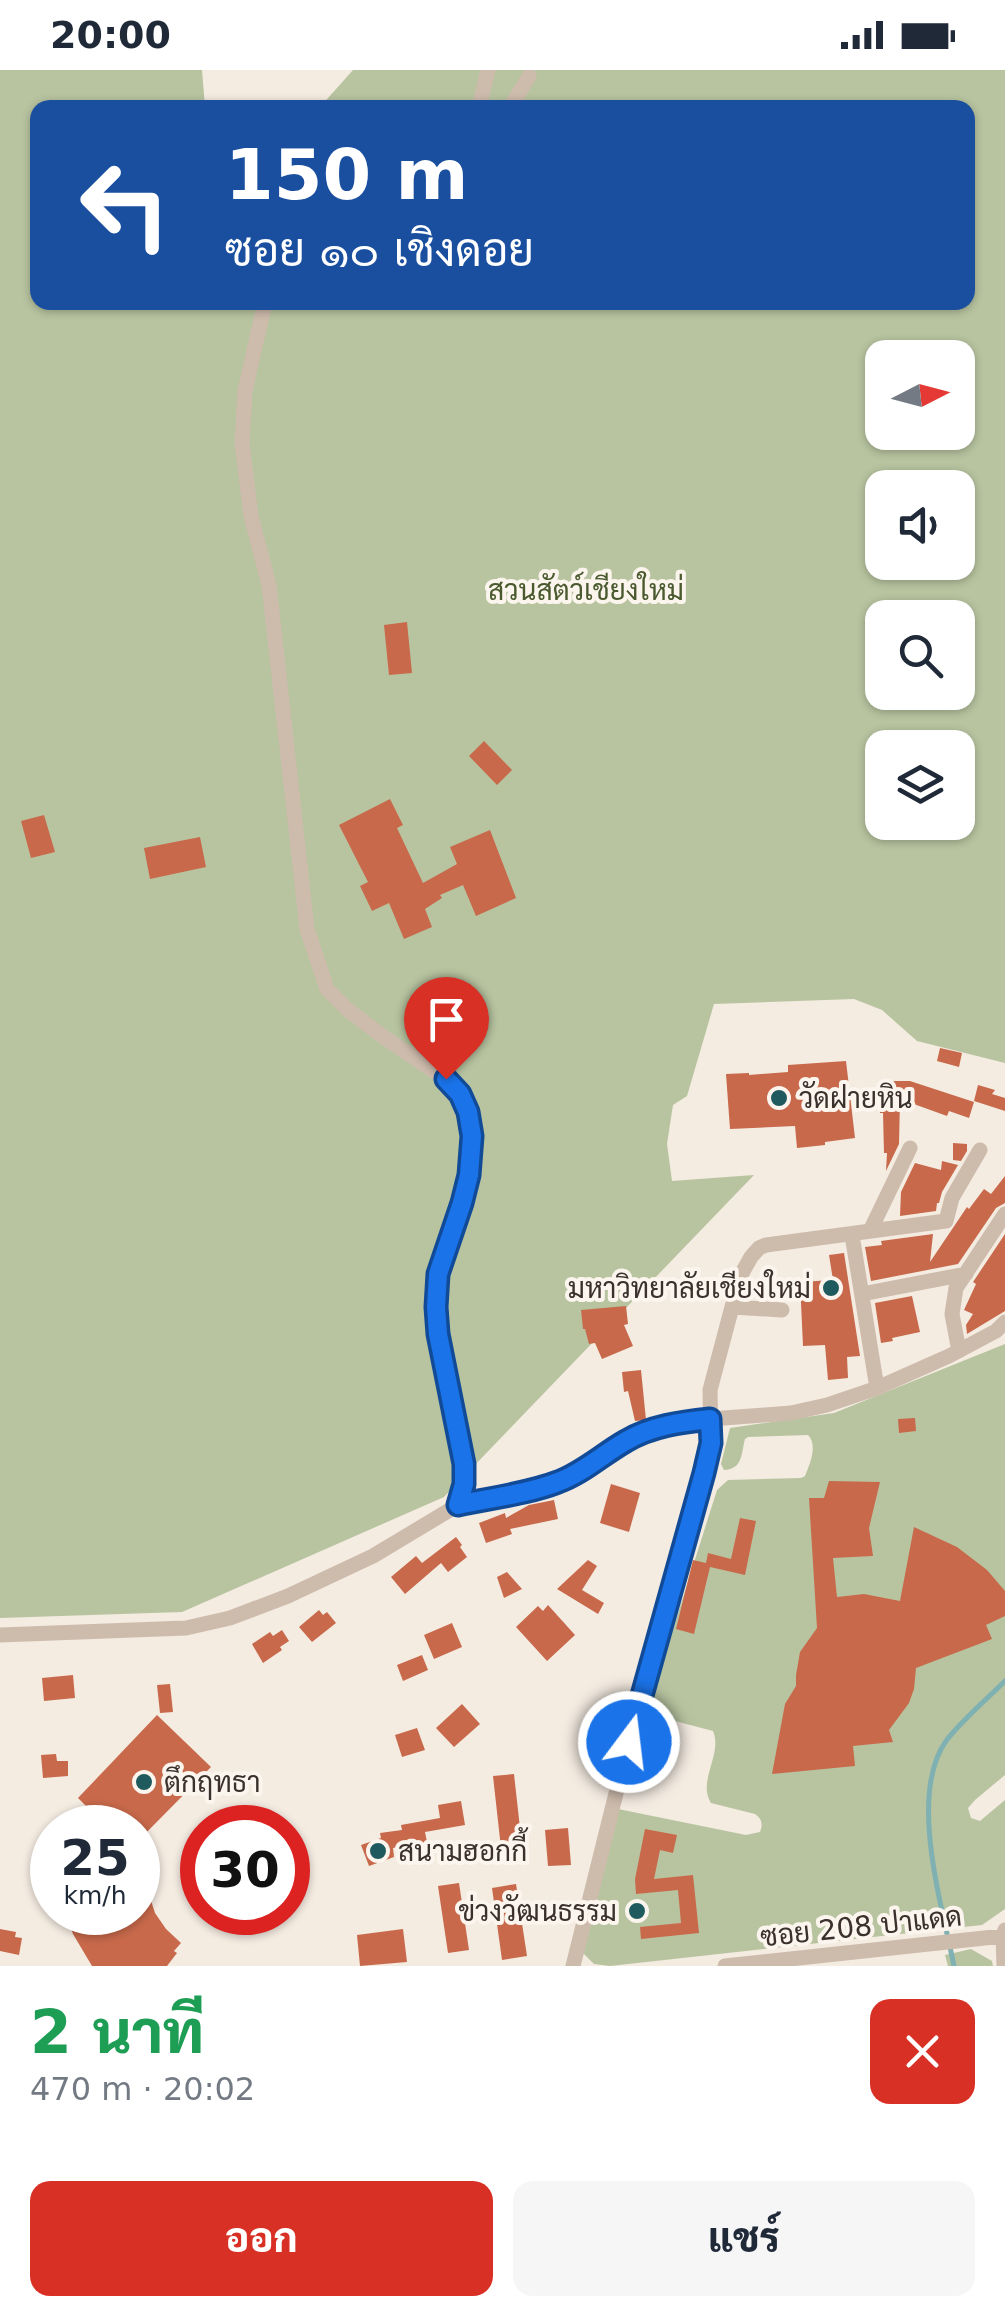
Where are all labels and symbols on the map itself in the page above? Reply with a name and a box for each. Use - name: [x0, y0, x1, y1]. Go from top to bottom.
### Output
- north arrow: [865, 340, 975, 450]
- park label: สวนสัตว์เชียงใหม่: [488, 571, 684, 607]
- pin: [404, 977, 489, 1080]
- place label: วัดฝายหิน: [799, 1080, 913, 1115]
- marker: วัดฝายหิน: [768, 1087, 790, 1109]
- place label: มหาวิทยาลัยเชียงใหม่: [568, 1269, 811, 1305]
- marker: มหาวิทยาลัยเชียงใหม่: [820, 1277, 842, 1299]
- position arrow: [577, 1690, 681, 1794]
- place label: ตึกฤทธา: [164, 1764, 261, 1800]
- marker: ตึกฤทธา: [133, 1771, 155, 1793]
- speed limit sign: 30: [180, 1805, 310, 1935]
- place label: สนามฮอกกี้: [398, 1827, 529, 1868]
- marker: สนามฮอกกี้: [367, 1840, 389, 1862]
- place label: ข่วงวัฒนธรรม: [458, 1893, 617, 1928]
- marker: ข่วงวัฒนธรรม: [626, 1900, 648, 1922]
- street label: ซอย 208 ปาแดด: [759, 1900, 963, 1953]

